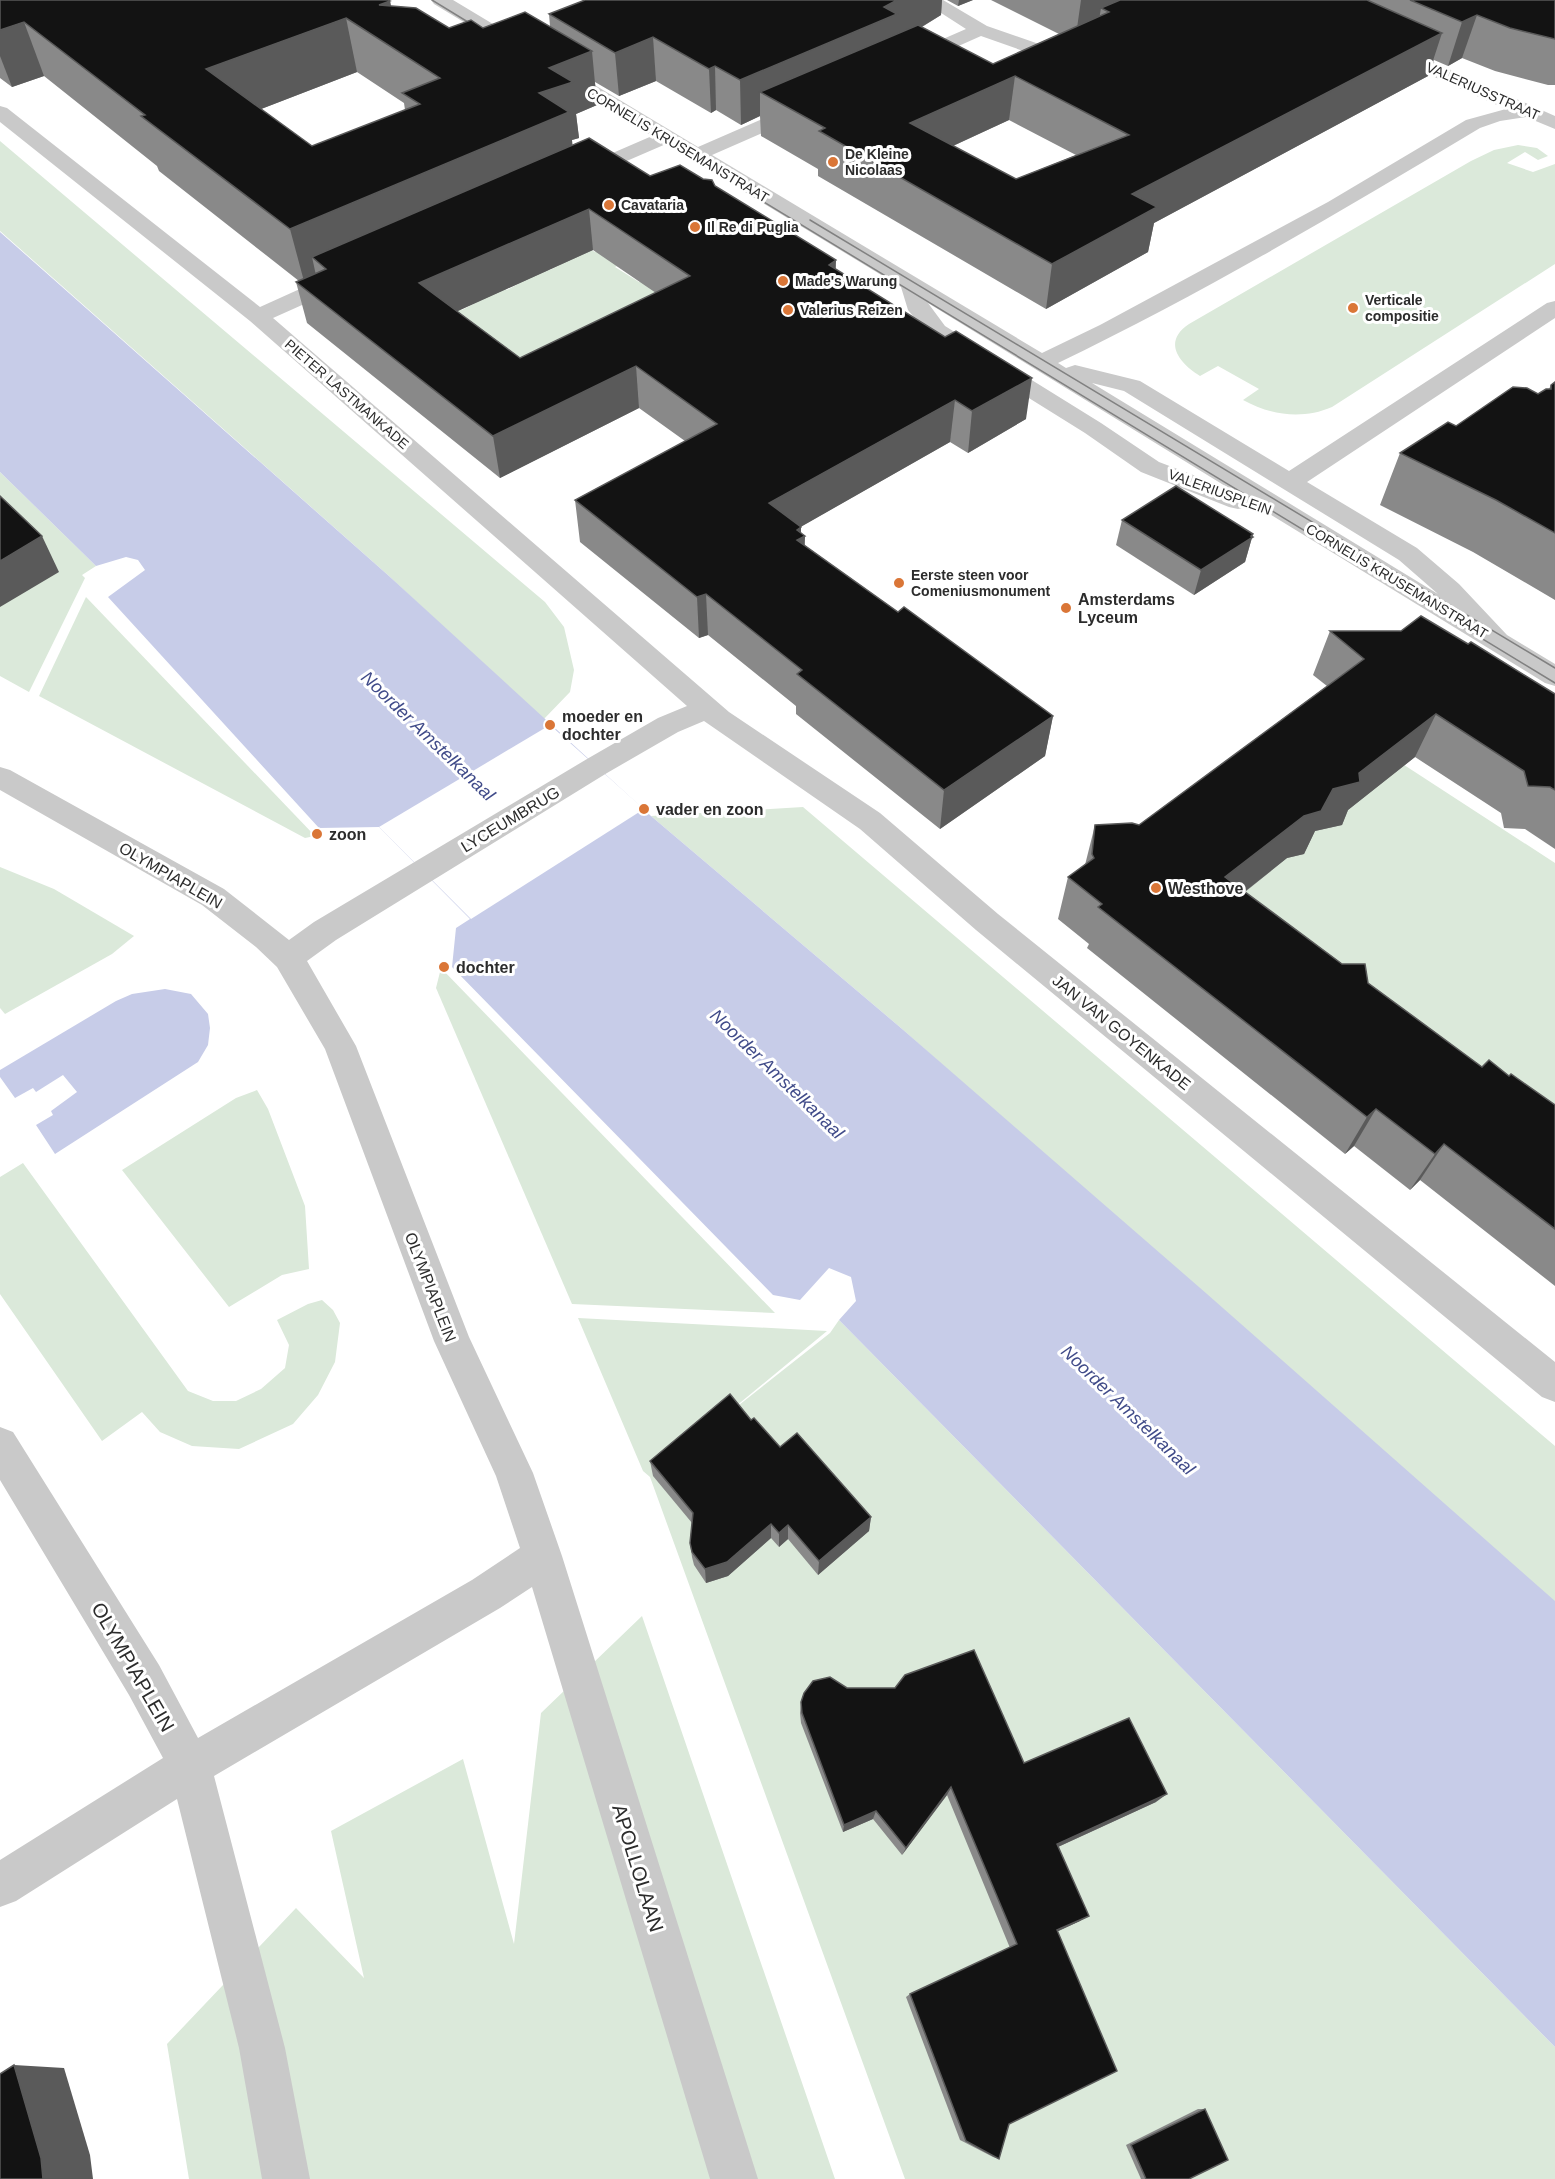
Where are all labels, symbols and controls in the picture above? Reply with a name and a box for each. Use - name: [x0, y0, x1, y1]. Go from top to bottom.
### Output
- street label: VALERIUSSTRAAT: [1424, 59, 1543, 123]
- street label: CORNELIS KRUSEMANSTRAAT: [584, 84, 772, 206]
- place label: De Kleine Nicolaas: [845, 146, 909, 178]
- marker: De Kleine Nicolaas: [826, 155, 840, 169]
- place label: Cavataria: [621, 197, 684, 213]
- marker: Cavataria: [602, 198, 616, 212]
- place label: Il Re di Puglia: [707, 219, 799, 235]
- marker: Il Re di Puglia: [688, 220, 702, 234]
- place label: Made's Warung: [795, 273, 897, 289]
- marker: Made's Warung: [776, 274, 790, 288]
- place label: Verticale compositie: [1365, 292, 1439, 324]
- marker: Verticale compositie: [1346, 301, 1360, 315]
- place label: Valerius Reizen: [800, 302, 903, 318]
- marker: Valerius Reizen: [781, 303, 795, 317]
- street label: PIETER LASTMANKADE: [282, 336, 412, 452]
- street label: VALERIUSPLEIN: [1166, 466, 1274, 518]
- street label: CORNELIS KRUSEMANSTRAAT: [1303, 520, 1491, 642]
- place label: Eerste steen voor Comeniusmonument: [911, 567, 1051, 599]
- marker: Eerste steen voor Comeniusmonument: [892, 576, 906, 590]
- place label: Amsterdams Lyceum: [1078, 591, 1175, 626]
- marker: Amsterdams Lyceum: [1059, 601, 1073, 615]
- water label: Noorder Amstelkanaal: [357, 667, 499, 806]
- place label: moeder en dochter: [562, 708, 643, 743]
- marker: moeder en dochter: [543, 718, 557, 732]
- street label: LYCEUMBRUG: [458, 783, 563, 855]
- place label: vader en zoon: [656, 801, 764, 818]
- marker: vader en zoon: [637, 802, 651, 816]
- place label: zoon: [329, 826, 366, 843]
- marker: zoon: [310, 827, 324, 841]
- street label: OLYMPIAPLEIN: [116, 839, 225, 912]
- place label: Westhove: [1168, 880, 1243, 897]
- marker: Westhove: [1149, 881, 1163, 895]
- place label: dochter: [456, 959, 515, 976]
- marker: dochter: [437, 960, 451, 974]
- street label: JAN VAN GOYENKADE: [1049, 972, 1194, 1093]
- water label: Noorder Amstelkanaal: [706, 1005, 848, 1144]
- street label: OLYMPIAPLEIN: [402, 1230, 459, 1344]
- water label: Noorder Amstelkanaal: [1057, 1341, 1199, 1480]
- street label: OLYMPIAPLEIN: [87, 1599, 179, 1735]
- street label: APOLLOLAAN: [608, 1802, 668, 1934]

